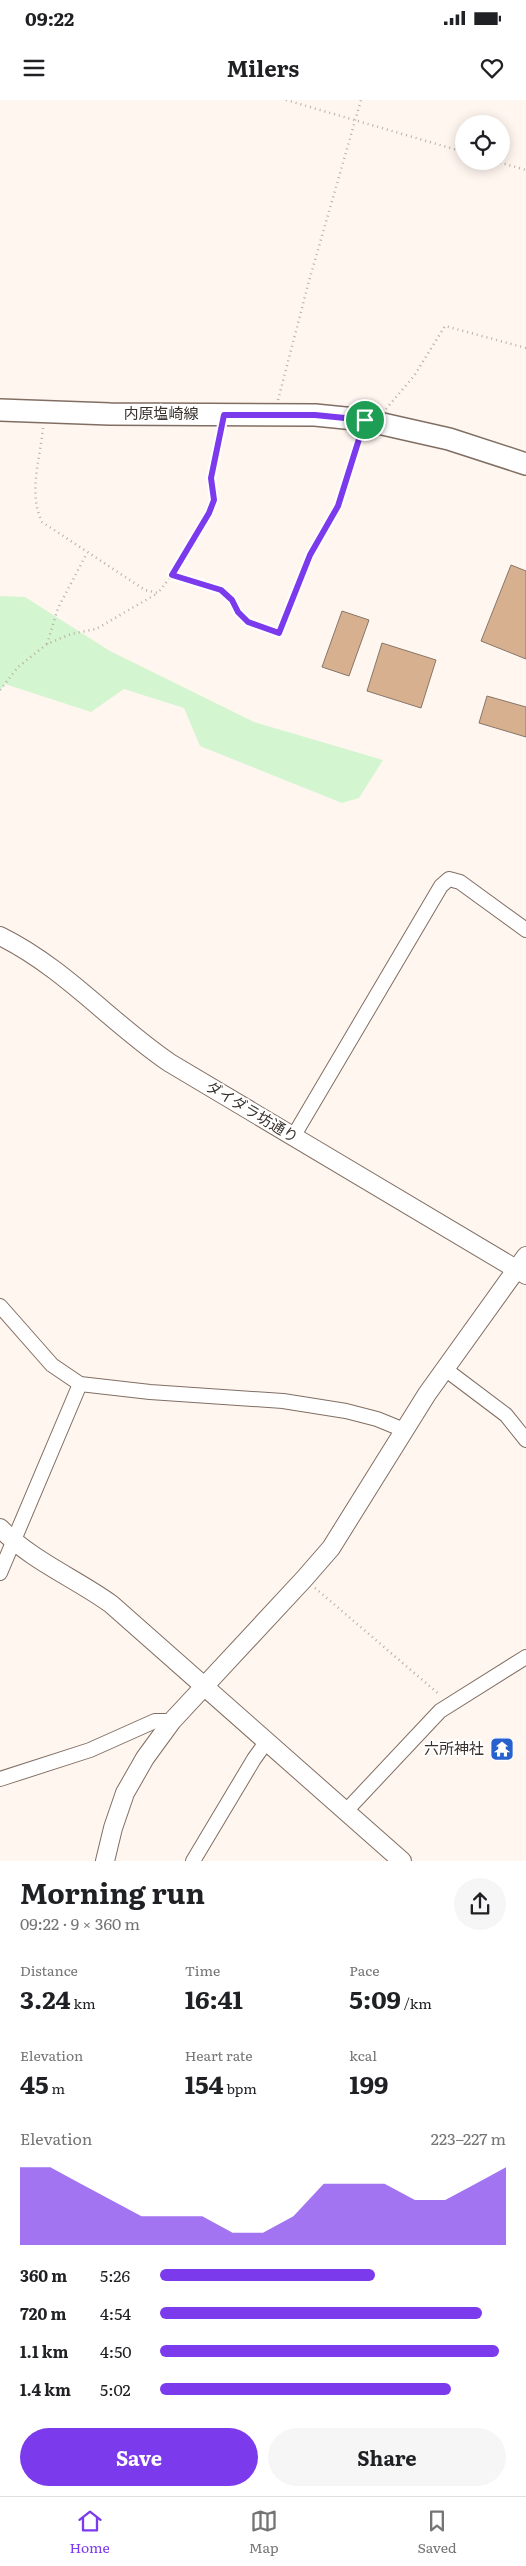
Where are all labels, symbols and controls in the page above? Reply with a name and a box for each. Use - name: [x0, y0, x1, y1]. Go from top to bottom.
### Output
- text: 09:22: [25, 4, 74, 32]
- text: Milers: [227, 51, 299, 84]
- icon: menu: [20, 54, 48, 82]
- icon: heart: [478, 54, 506, 82]
- map controls: [455, 115, 510, 170]
- button: locate: [455, 115, 510, 170]
- pin: [344, 399, 386, 441]
- street label: 内原塩崎線: [123, 401, 199, 424]
- icon: arrive: [351, 406, 379, 434]
- street label: ダイダラ坊通り: [202, 1074, 303, 1147]
- place label: 六所神社: [424, 1736, 484, 1759]
- temple icon: 六所神社: [489, 1736, 515, 1762]
- text: Morning run: [20, 1871, 205, 1913]
- button: share: [454, 1878, 506, 1930]
- text: 09:22 · 9 × 360 m: [20, 1911, 140, 1935]
- text: Distance: [20, 1960, 78, 1980]
- text: Time: [185, 1960, 220, 1980]
- text: Pace: [349, 1960, 379, 1980]
- text: 3.24: [20, 1980, 71, 2017]
- text: 16:41: [185, 1980, 243, 2017]
- text: 5:09: [349, 1980, 401, 2017]
- text: km: [71, 1993, 96, 2013]
- text: /km: [401, 1993, 432, 2013]
- text: Elevation: [20, 2045, 83, 2065]
- text: Heart rate: [185, 2045, 253, 2065]
- text: kcal: [349, 2045, 377, 2065]
- text: 45: [20, 2065, 49, 2102]
- text: 154: [185, 2065, 224, 2102]
- text: 199: [349, 2065, 388, 2102]
- text: m: [49, 2078, 65, 2098]
- text: bpm: [224, 2078, 257, 2098]
- text: Elevation: [20, 2126, 92, 2150]
- text: 223–227 m: [431, 2126, 506, 2150]
- text: 360 m: [20, 2263, 67, 2287]
- text: 5:26: [100, 2263, 130, 2287]
- text: 720 m: [20, 2301, 66, 2325]
- text: 4:54: [100, 2301, 131, 2325]
- text: 1.1 km: [20, 2339, 68, 2363]
- text: 4:50: [100, 2339, 132, 2363]
- text: 1.4 km: [20, 2377, 71, 2401]
- text: 5:02: [100, 2377, 131, 2401]
- button: Save: [20, 2428, 258, 2486]
- button: Share: [268, 2428, 506, 2486]
- tab: Home: [69, 2507, 110, 2557]
- tab: Map: [249, 2507, 279, 2557]
- tab: Saved: [418, 2507, 457, 2557]

